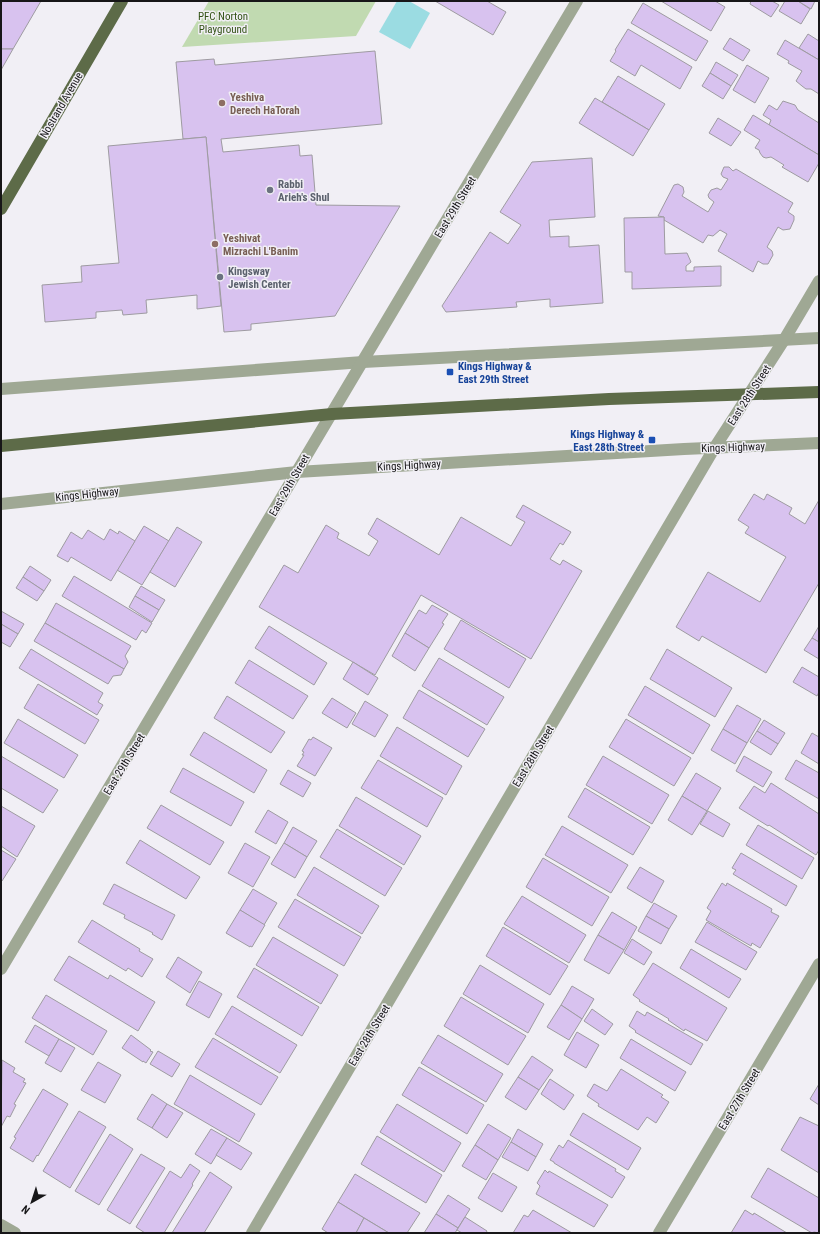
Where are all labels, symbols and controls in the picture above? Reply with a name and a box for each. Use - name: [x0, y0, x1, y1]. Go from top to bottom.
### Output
- park label: PFC Norton Playground: [198, 10, 248, 36]
- street label: Nostrand Avenue: [37, 70, 86, 141]
- place label: Yeshiva Derech HaTorah: [230, 91, 300, 117]
- marker: Yeshiva Derech HaTorah: [217, 98, 227, 108]
- street label: East 29th Street: [432, 174, 479, 240]
- place label: Rabbi Arieh's Shul: [278, 178, 330, 204]
- marker: Rabbi Arieh's Shul: [265, 185, 275, 195]
- place label: Yeshivat Mizrachi L'Banim: [223, 232, 298, 258]
- marker: Yeshivat Mizrachi L'Banim: [210, 239, 220, 249]
- place label: Kingsway Jewish Center: [228, 265, 291, 291]
- marker: Kingsway Jewish Center: [215, 272, 225, 282]
- place label: Kings Highway & East 29th Street: [458, 360, 532, 386]
- street label: East 28th Street: [725, 363, 774, 428]
- marker: Kings Highway & East 29th Street: [445, 367, 455, 377]
- place label: Kings Highway & East 28th Street: [570, 428, 645, 454]
- marker: Kings Highway & East 28th Street: [647, 435, 657, 445]
- street label: Kings Highway: [701, 440, 766, 455]
- street label: East 29th Street: [266, 452, 312, 518]
- street label: Kings Highway: [377, 457, 442, 474]
- street label: Kings Highway: [55, 485, 120, 504]
- street label: East 28th Street: [510, 723, 557, 789]
- street label: East 29th Street: [101, 731, 148, 797]
- street label: East 28th Street: [346, 1002, 393, 1068]
- street label: East 27th Street: [716, 1066, 763, 1132]
- north arrow: [12, 1182, 52, 1222]
- text: N: [19, 1202, 33, 1217]

